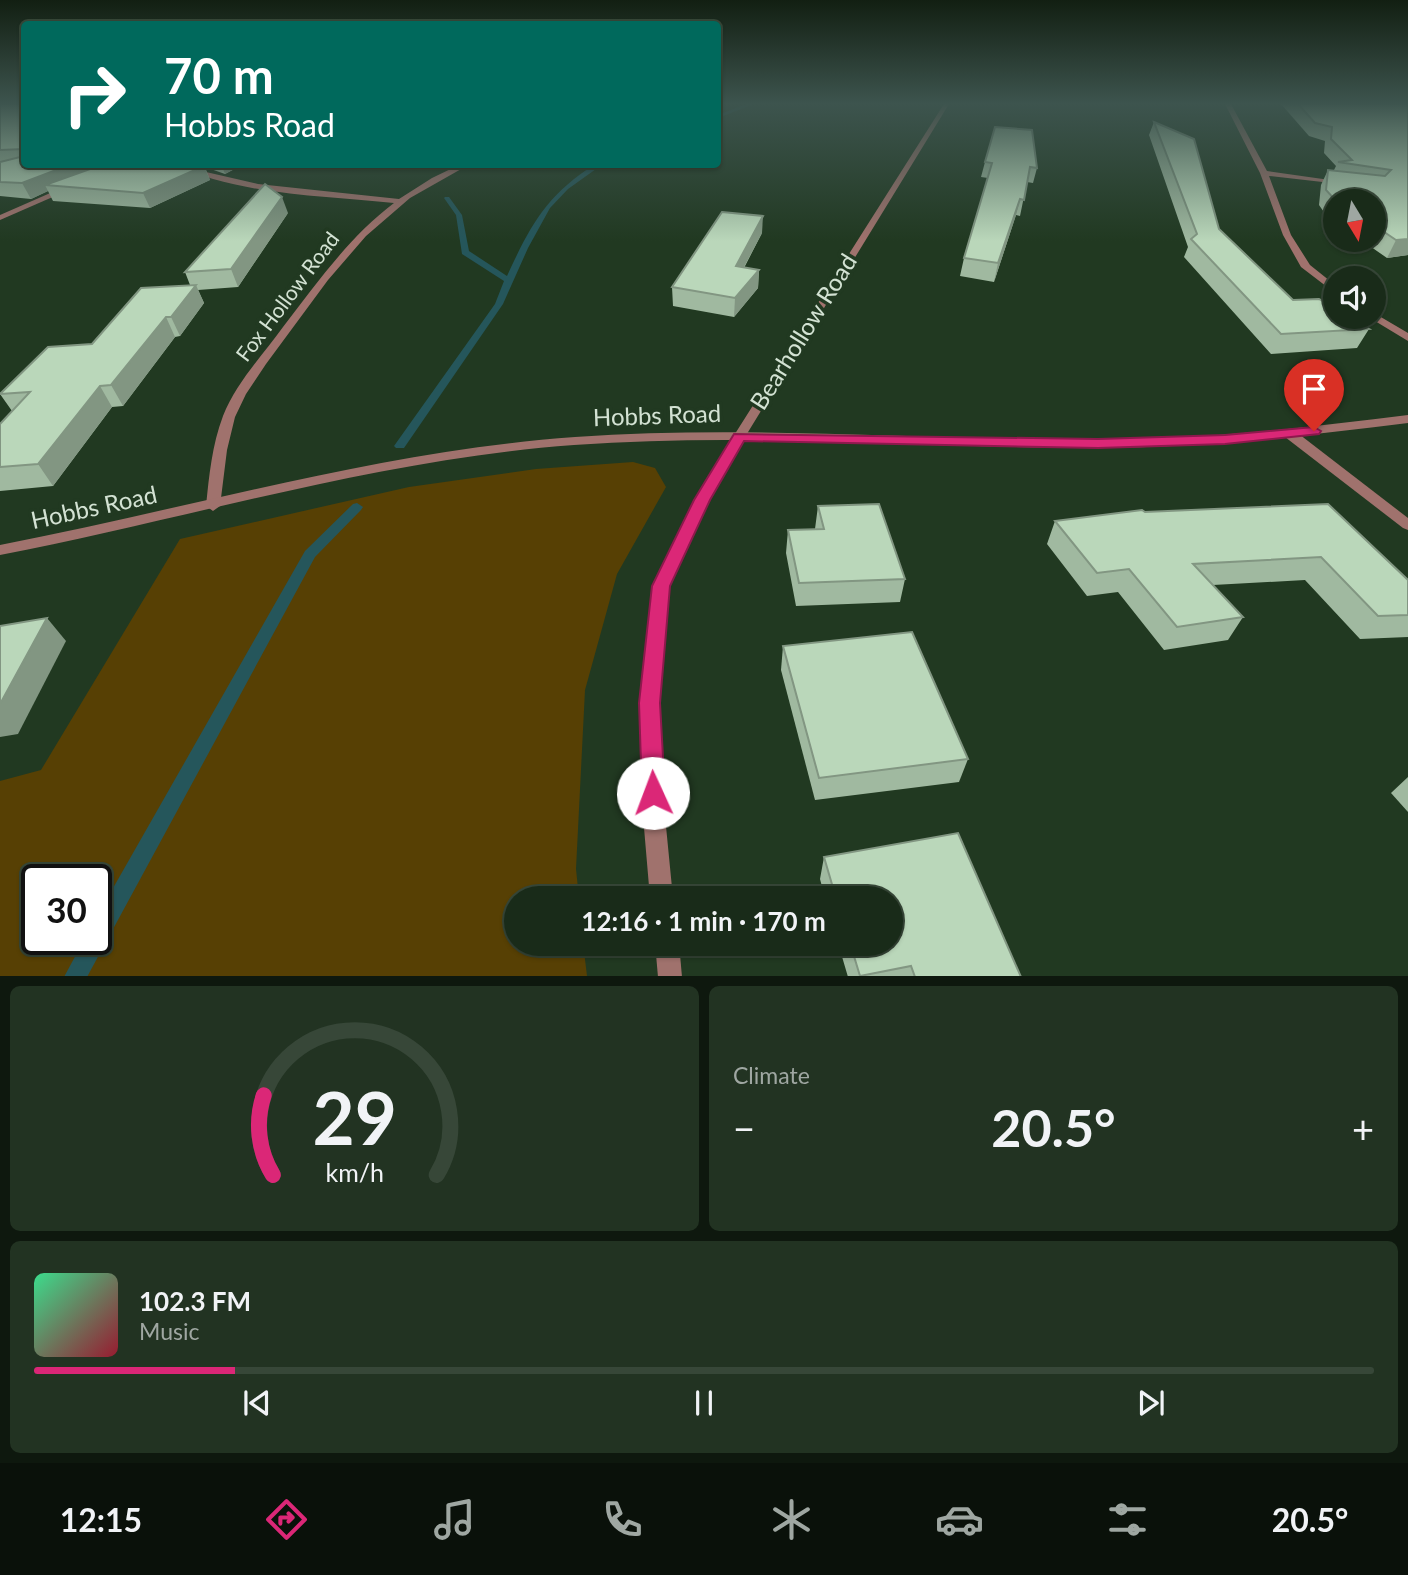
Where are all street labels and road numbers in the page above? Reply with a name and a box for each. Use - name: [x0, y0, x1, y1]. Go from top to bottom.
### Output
- street label: Fox Hollow Road: [230, 226, 344, 366]
- street label: Bearhollow Road: [743, 248, 862, 414]
- street label: Hobbs Road: [592, 398, 722, 431]
- street label: Hobbs Road: [28, 479, 159, 534]

